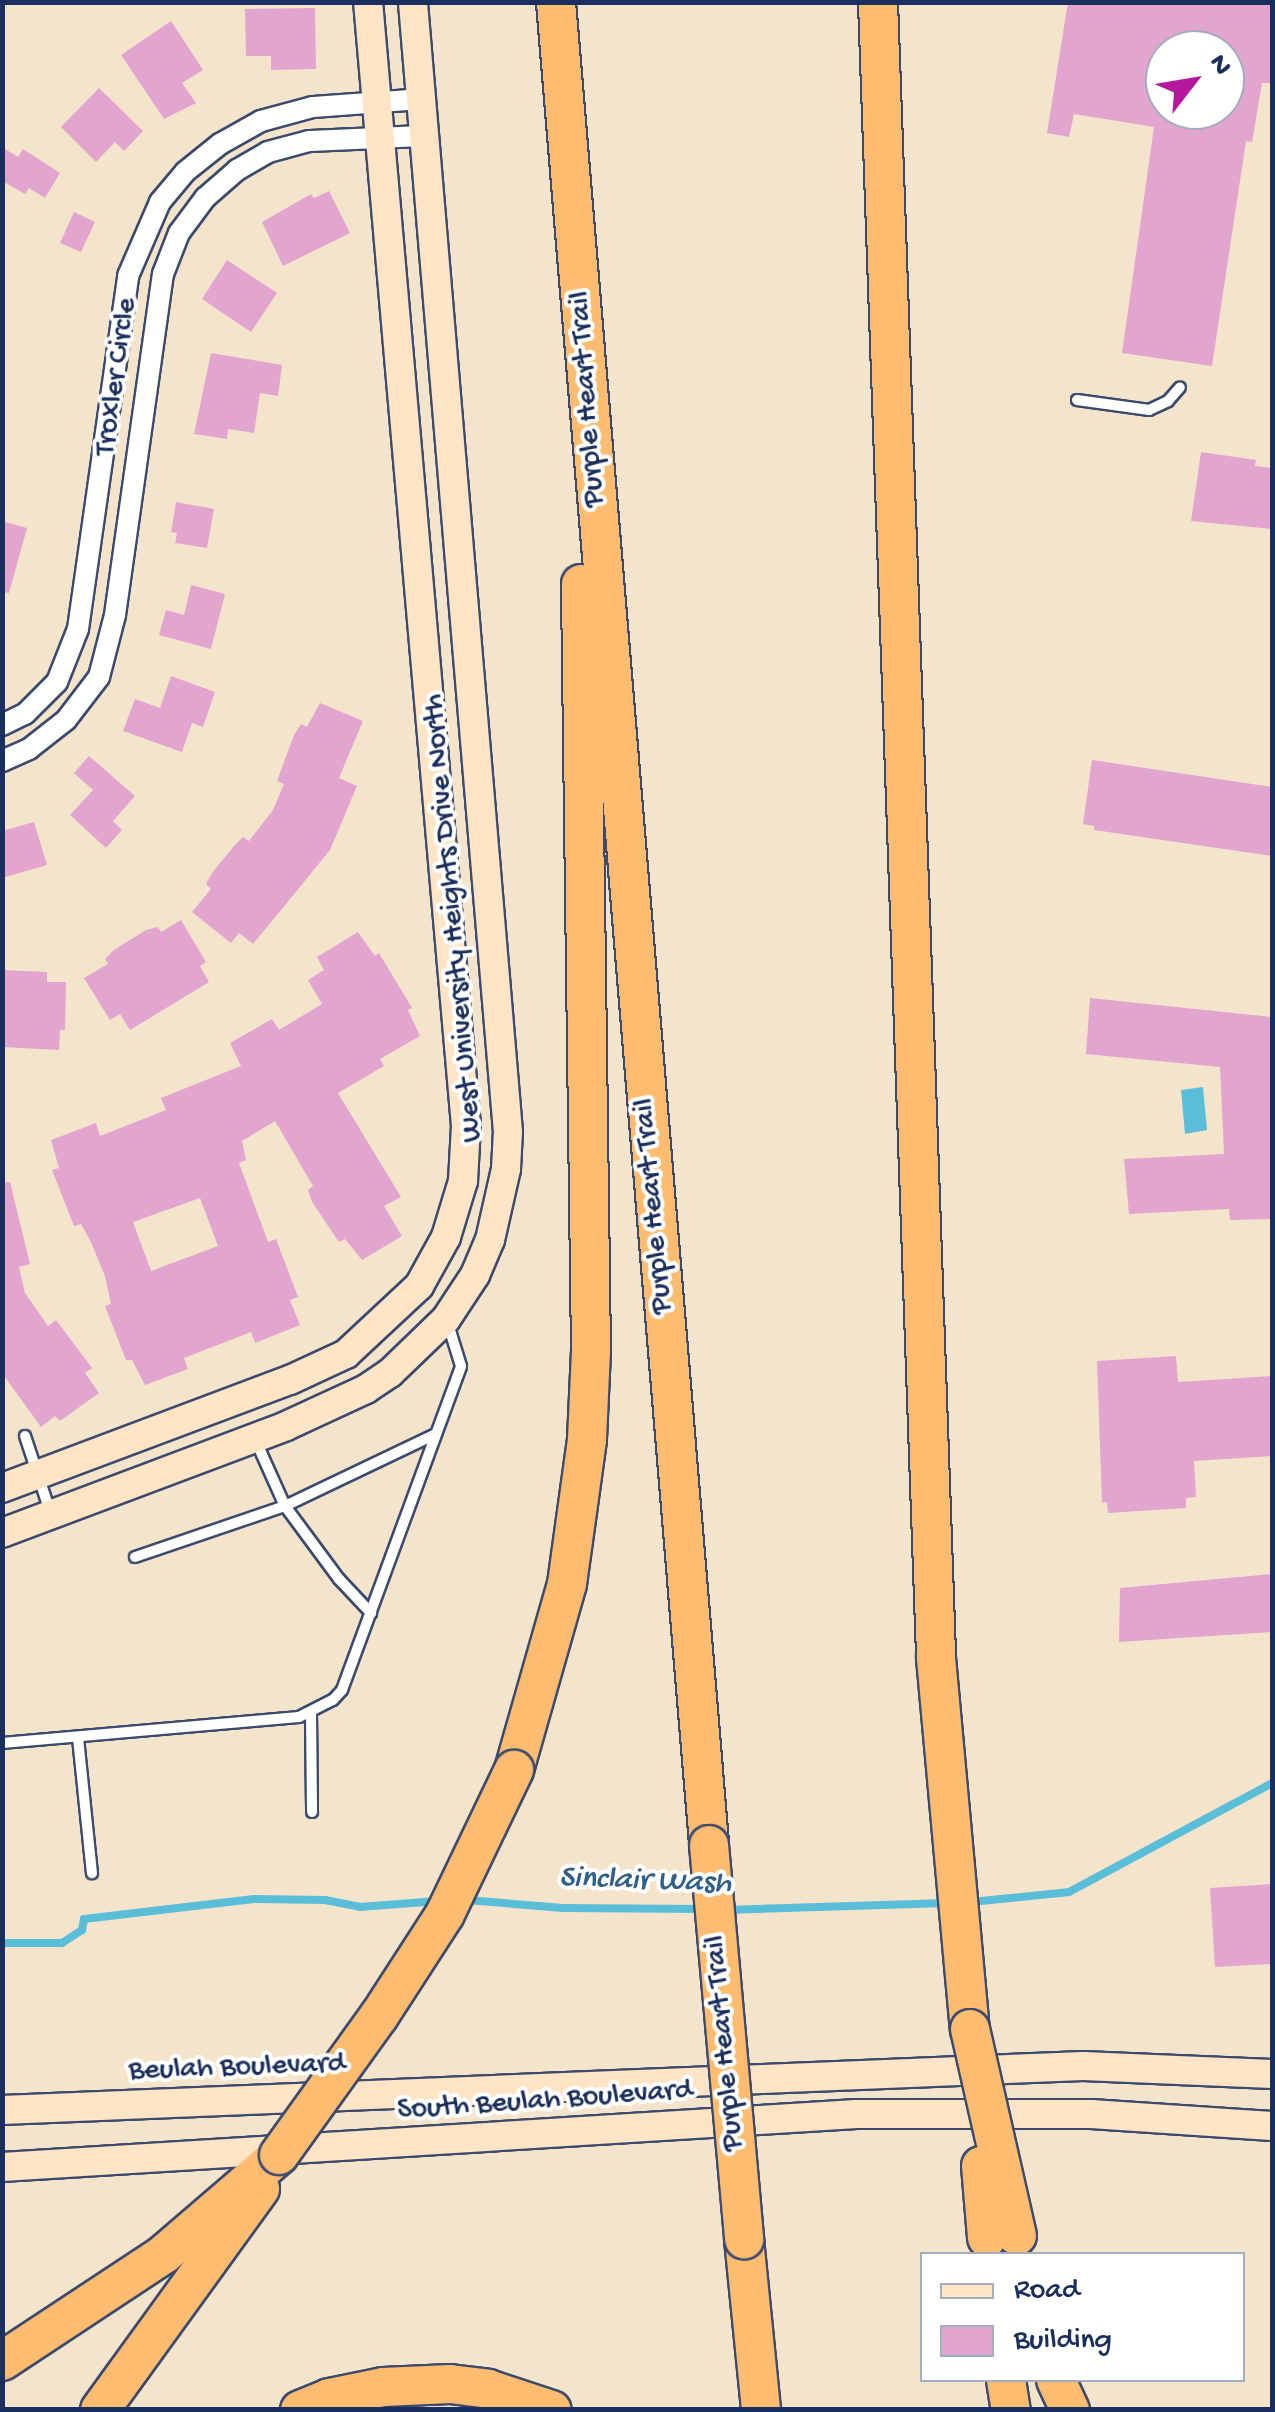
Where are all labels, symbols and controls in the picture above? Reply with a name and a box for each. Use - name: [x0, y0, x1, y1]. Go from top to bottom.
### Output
- north arrow: [1145, 30, 1245, 130]
- text: N: [1201, 49, 1238, 82]
- street label: Purple Heart Trail: [563, 290, 615, 508]
- street label: Troxler Circle: [89, 296, 147, 458]
- street label: West University Heights Drive North: [417, 692, 493, 1144]
- street label: Purple Heart Trail: [628, 1097, 682, 1315]
- water label: Sinclair Wash: [558, 1860, 732, 1904]
- street label: Purple Heart Trail: [699, 1934, 753, 2152]
- street label: Beulah Boulevard: [128, 2047, 346, 2091]
- street label: South Beulah Boulevard: [396, 2074, 694, 2130]
- legend: [920, 2252, 1245, 2382]
- text: Road: [1014, 2274, 1080, 2309]
- text: Building: [1014, 2324, 1112, 2359]

